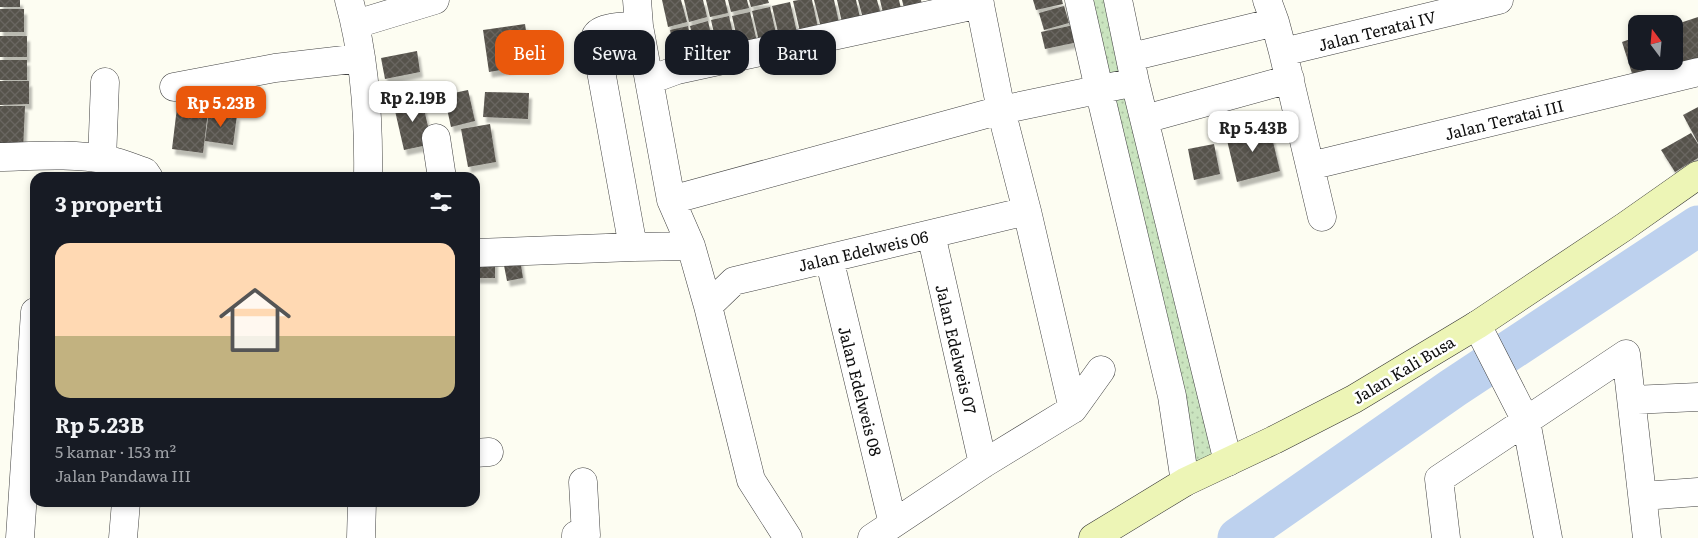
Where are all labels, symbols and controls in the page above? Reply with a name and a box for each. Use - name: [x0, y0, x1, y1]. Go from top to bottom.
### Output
- street label: Jalan Teratai IV: [1315, 4, 1439, 56]
- north arrow: [1628, 15, 1682, 70]
- map controls: [1628, 15, 1683, 70]
- chip: Beli: [495, 30, 564, 75]
- chip: Sewa: [574, 30, 655, 75]
- chip: Filter: [665, 30, 749, 75]
- chip: Baru: [759, 30, 836, 75]
- pin: Rp 2.19B: [361, 80, 465, 123]
- text: Rp 2.19B: [380, 85, 446, 109]
- pin: Rp 5.23B: [169, 86, 273, 128]
- text: Rp 5.23B: [187, 90, 255, 114]
- street label: Jalan Teratai III: [1442, 93, 1566, 145]
- pin: Rp 5.43B: [1201, 110, 1305, 153]
- text: Rp 5.43B: [1219, 115, 1287, 139]
- text: 3 properti: [55, 187, 162, 218]
- icon: filters: [427, 188, 455, 216]
- street label: Jalan Edelweis 06: [796, 223, 931, 277]
- icon: home: [210, 275, 300, 365]
- street label: Jalan Edelweis 07: [930, 282, 984, 416]
- street label: Jalan Edelweis 08: [833, 323, 889, 459]
- street label: Jalan Kali Busa: [1347, 329, 1459, 409]
- text: Rp 5.23B: [55, 408, 144, 439]
- text: 5 kamar · 153 m²: [55, 439, 176, 463]
- text: Jalan Pandawa III: [55, 463, 191, 487]

